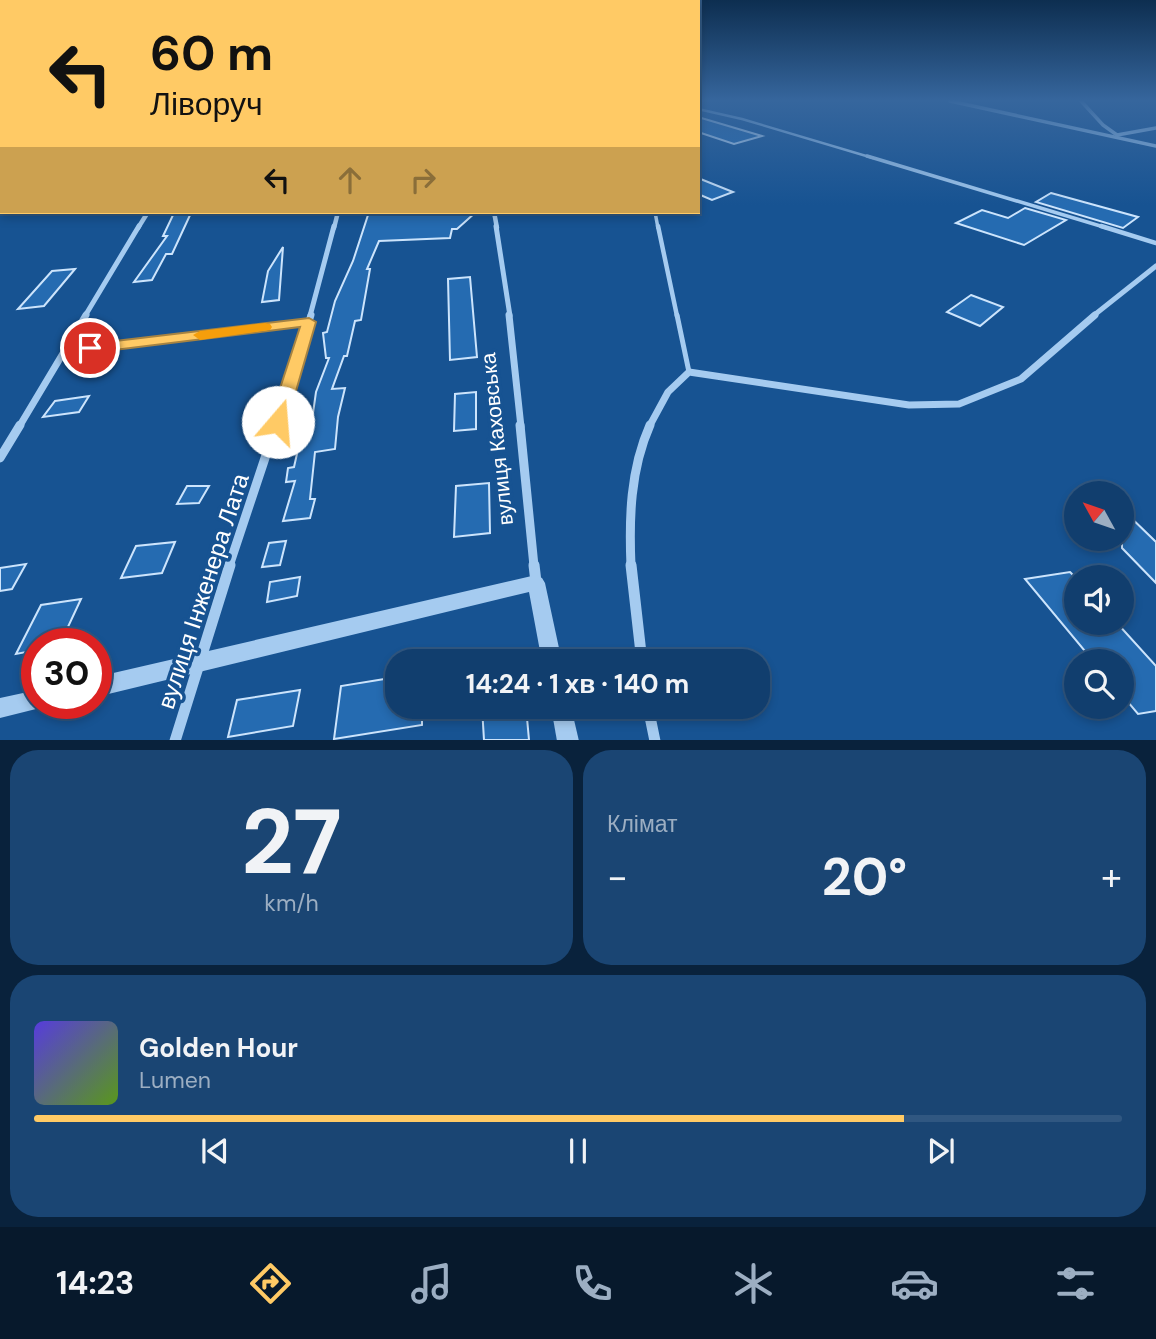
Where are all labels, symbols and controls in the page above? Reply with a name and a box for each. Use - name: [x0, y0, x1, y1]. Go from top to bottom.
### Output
- text: 60 m: [150, 21, 273, 85]
- icon: left: [35, 28, 126, 119]
- text: Ліворуч: [150, 83, 263, 125]
- icon: left: [258, 161, 296, 199]
- icon: ahead: [331, 161, 369, 199]
- icon: right: [404, 161, 442, 199]
- pin: [60, 318, 120, 378]
- icon: arrive: [71, 329, 109, 367]
- street label: вулиця Каховська: [474, 351, 520, 527]
- position arrow: [241, 385, 315, 459]
- street label: вулиця Інженера Лата: [150, 469, 256, 713]
- north arrow: [1064, 481, 1134, 551]
- map controls: [1064, 481, 1134, 719]
- button: sound: [1064, 565, 1134, 635]
- speed limit sign: 30: [21, 628, 112, 719]
- button: search: [1064, 649, 1134, 719]
- text: 14:24 · 1 хв · 140 m: [466, 667, 689, 701]
- text: 27: [241, 783, 342, 901]
- text: Клімат: [607, 809, 678, 839]
- text: 20°: [822, 843, 907, 911]
- text: −: [607, 852, 628, 902]
- text: +: [1101, 852, 1122, 902]
- text: km/h: [264, 888, 319, 918]
- text: Golden Hour: [139, 1031, 298, 1065]
- text: Lumen: [139, 1065, 211, 1095]
- icon: previous: [196, 1132, 234, 1170]
- icon: pause: [559, 1132, 597, 1170]
- icon: next: [922, 1132, 960, 1170]
- icon: directions: [246, 1259, 295, 1308]
- icon: music: [407, 1259, 456, 1308]
- icon: phone: [568, 1259, 617, 1308]
- icon: climate: [729, 1259, 778, 1308]
- icon: car: [890, 1259, 939, 1308]
- icon: filters: [1051, 1259, 1100, 1308]
- text: 14:23: [56, 1262, 134, 1304]

